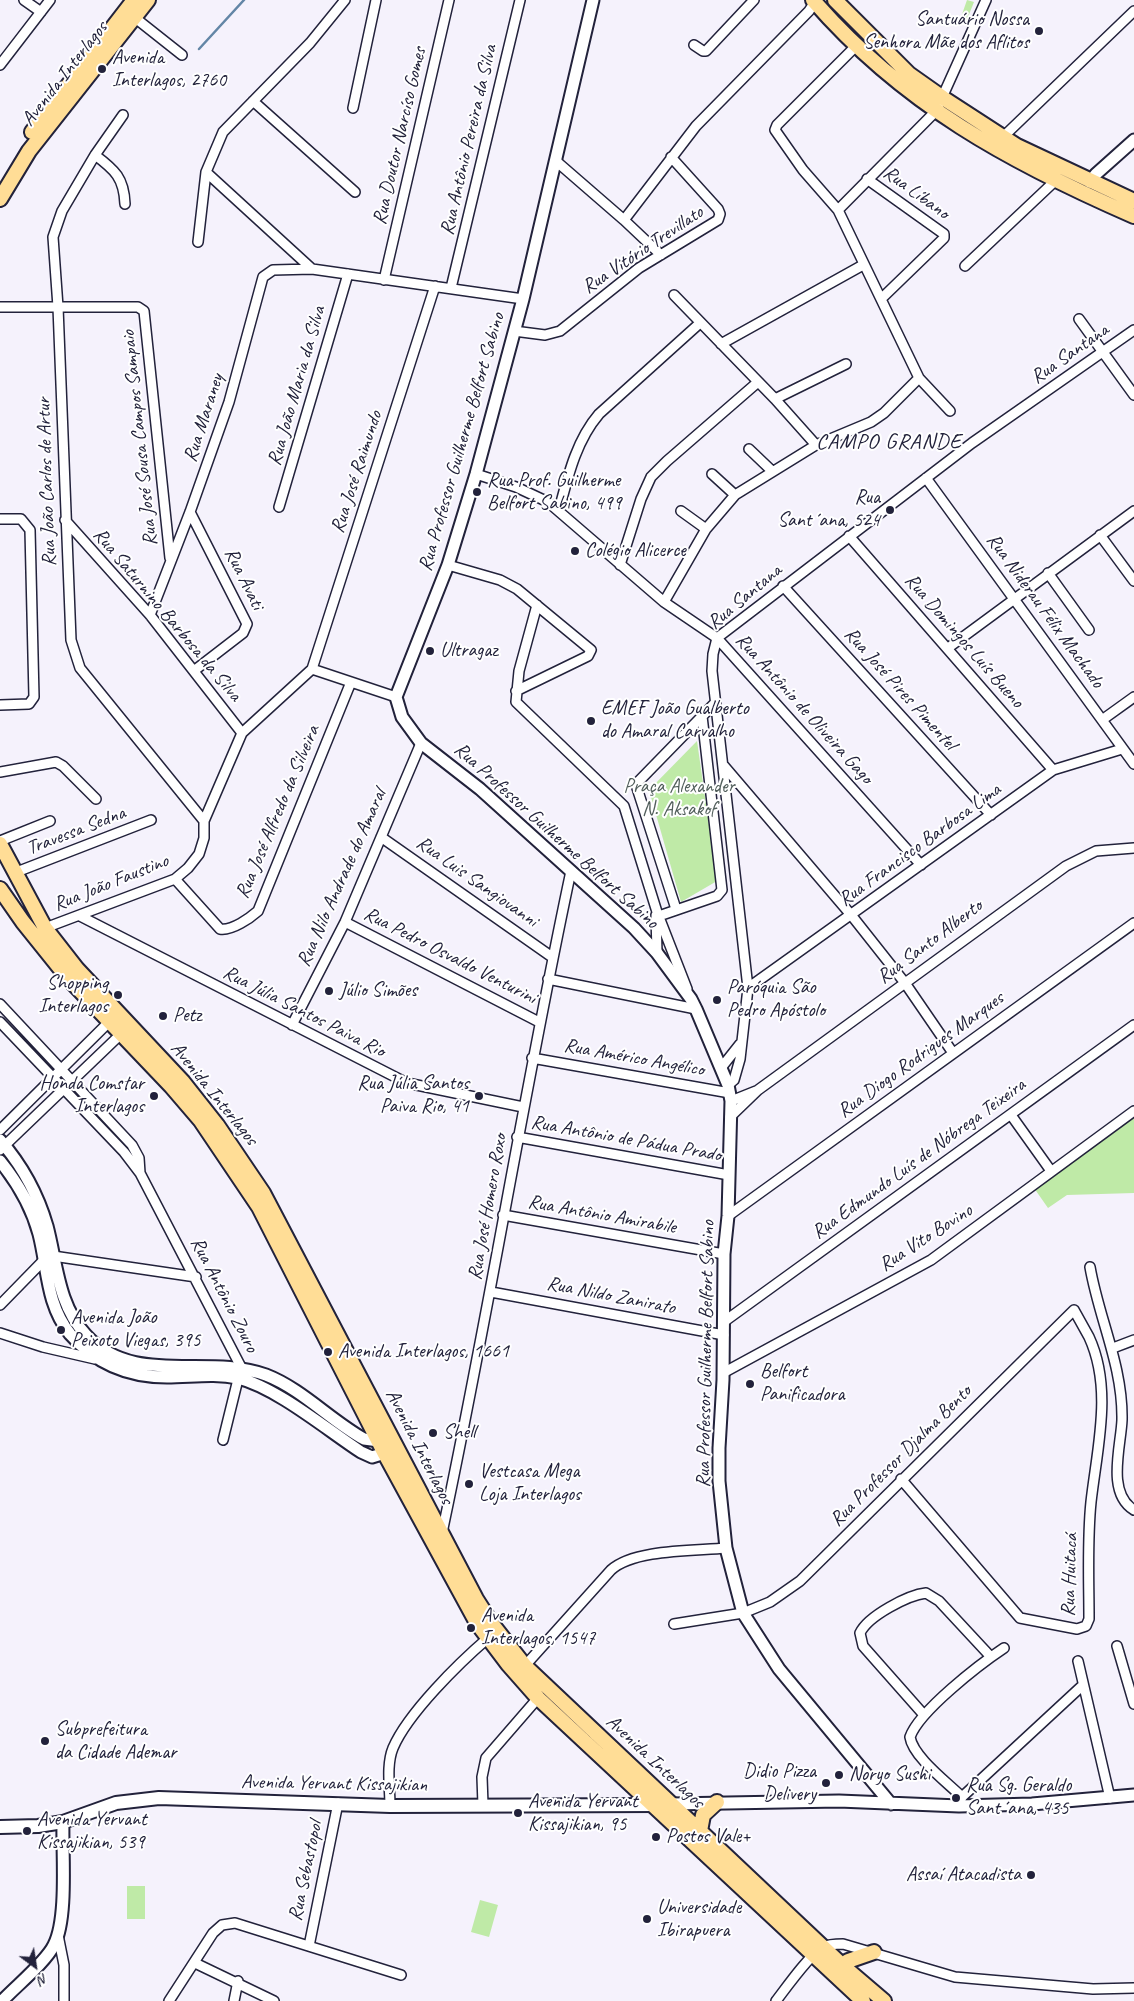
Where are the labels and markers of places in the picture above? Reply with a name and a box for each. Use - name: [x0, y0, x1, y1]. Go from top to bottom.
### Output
- place label: Santuário Nossa Senhora Mãe dos Aflitos: [863, 8, 1029, 55]
- marker: Santuário Nossa Senhora Mãe dos Aflitos: [1033, 25, 1045, 37]
- place label: Avenida Interlagos, 2760: [112, 46, 226, 93]
- marker: Avenida Interlagos, 2760: [96, 63, 108, 75]
- place label: Rua Prof. Guilherme Belfort Sabino, 499: [487, 469, 622, 516]
- marker: Rua Prof. Guilherme Belfort Sabino, 499: [471, 486, 483, 498]
- place label: Rua Sant´ana, 524: [778, 486, 880, 533]
- marker: Rua Sant´ana, 524: [884, 504, 896, 516]
- place label: Colégio Alicerce: [585, 539, 686, 563]
- marker: Colégio Alicerce: [569, 545, 581, 557]
- place label: Ultragaz: [440, 639, 498, 663]
- marker: Ultragaz: [424, 645, 436, 657]
- place label: EMEF João Gualberto do Amaral Carvalho: [601, 697, 749, 744]
- marker: EMEF João Gualberto do Amaral Carvalho: [585, 715, 597, 727]
- place label: Shopping Interlagos: [39, 972, 108, 1019]
- place label: Paróquia São Pedro Apóstolo: [727, 976, 825, 1023]
- place label: Júlio Simões: [339, 979, 417, 1003]
- marker: Júlio Simões: [323, 985, 335, 997]
- marker: Shopping Interlagos: [112, 989, 124, 1001]
- marker: Paróquia São Pedro Apóstolo: [711, 994, 723, 1006]
- place label: Petz: [173, 1004, 201, 1028]
- marker: Petz: [157, 1010, 169, 1022]
- place label: Honda Comstar Interlagos: [40, 1072, 144, 1119]
- place label: Rua Júlia Santos Paiva Rio, 41: [357, 1072, 469, 1119]
- marker: Honda Comstar Interlagos: [148, 1090, 160, 1102]
- marker: Rua Júlia Santos Paiva Rio, 41: [473, 1090, 485, 1102]
- place label: Avenida João Peixoto Viegas, 395: [71, 1306, 201, 1353]
- marker: Avenida João Peixoto Viegas, 395: [55, 1324, 67, 1336]
- place label: Avenida Interlagos, 1661: [338, 1340, 509, 1364]
- marker: Avenida Interlagos, 1661: [322, 1346, 334, 1358]
- place label: Belfort Panificadora: [760, 1360, 844, 1407]
- marker: Belfort Panificadora: [744, 1378, 756, 1390]
- place label: Shell: [443, 1421, 476, 1445]
- marker: Shell: [427, 1427, 439, 1439]
- place label: Vestcasa Mega Loja Interlagos: [479, 1460, 581, 1507]
- marker: Vestcasa Mega Loja Interlagos: [463, 1478, 475, 1490]
- place label: Avenida Interlagos, 1547: [481, 1604, 595, 1651]
- marker: Avenida Interlagos, 1547: [465, 1622, 477, 1634]
- place label: Subprefeitura da Cidade Ademar: [55, 1718, 177, 1765]
- marker: Subprefeitura da Cidade Ademar: [39, 1735, 51, 1747]
- place label: Didio Pizza Delivery: [743, 1760, 816, 1807]
- place label: Noryo Sushi: [849, 1763, 930, 1787]
- marker: Noryo Sushi: [833, 1769, 845, 1781]
- place label: Rua Sg. Geraldo Sant´ana, 435: [966, 1774, 1071, 1821]
- marker: Didio Pizza Delivery: [820, 1777, 832, 1789]
- place label: Avenida Yervant Kissajikian, 95: [528, 1790, 638, 1837]
- marker: Rua Sg. Geraldo Sant´ana, 435: [950, 1792, 962, 1804]
- marker: Avenida Yervant Kissajikian, 95: [512, 1807, 524, 1819]
- place label: Avenida Yervant Kissajikian, 539: [37, 1808, 147, 1855]
- marker: Avenida Yervant Kissajikian, 539: [21, 1825, 33, 1837]
- place label: Postos Vale+: [666, 1825, 750, 1849]
- marker: Postos Vale+: [650, 1831, 662, 1843]
- place label: Assaí Atacadista: [906, 1863, 1021, 1887]
- marker: Assaí Atacadista: [1025, 1869, 1037, 1881]
- place label: Universidade Ibirapuera: [657, 1896, 741, 1943]
- marker: Universidade Ibirapuera: [641, 1913, 653, 1925]

